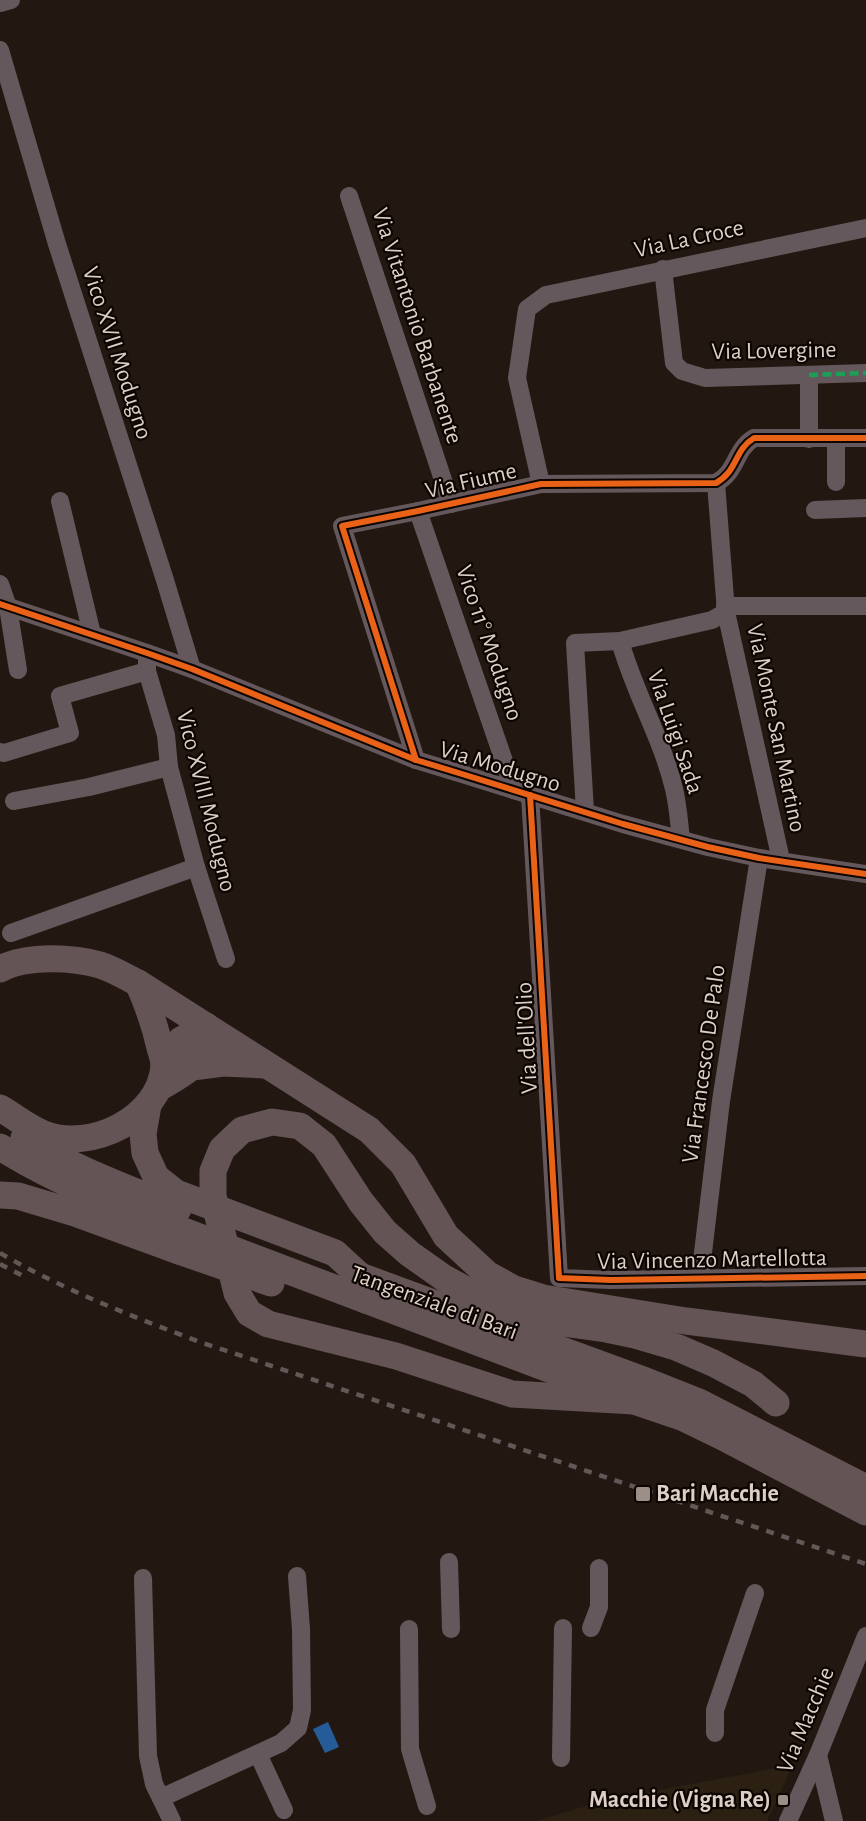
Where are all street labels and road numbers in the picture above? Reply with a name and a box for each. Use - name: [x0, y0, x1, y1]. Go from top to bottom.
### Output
- street label: Via Vitantonio Barbanente: [368, 205, 466, 447]
- street label: Via La Croce: [632, 216, 746, 262]
- street label: Vico XVII Modugno: [78, 264, 156, 442]
- street label: Via Lovergine: [711, 338, 837, 364]
- street label: Via Fiume: [423, 459, 519, 503]
- street label: Vico 11° Modugno: [451, 562, 527, 724]
- street label: Via Monte San Martino: [742, 622, 810, 834]
- street label: Via Luigi Sada: [643, 667, 707, 797]
- street label: Vico XVIII Modugno: [172, 708, 240, 894]
- street label: Via Modugno: [437, 737, 563, 797]
- street label: Via Francesco De Palo: [678, 963, 730, 1165]
- street label: Via dell'Olio: [512, 981, 542, 1095]
- street label: Via Vincenzo Martellotta: [597, 1246, 827, 1274]
- street label: Tangenziale di Bari: [347, 1262, 521, 1344]
- street label: Via Macchie: [773, 1664, 839, 1776]

